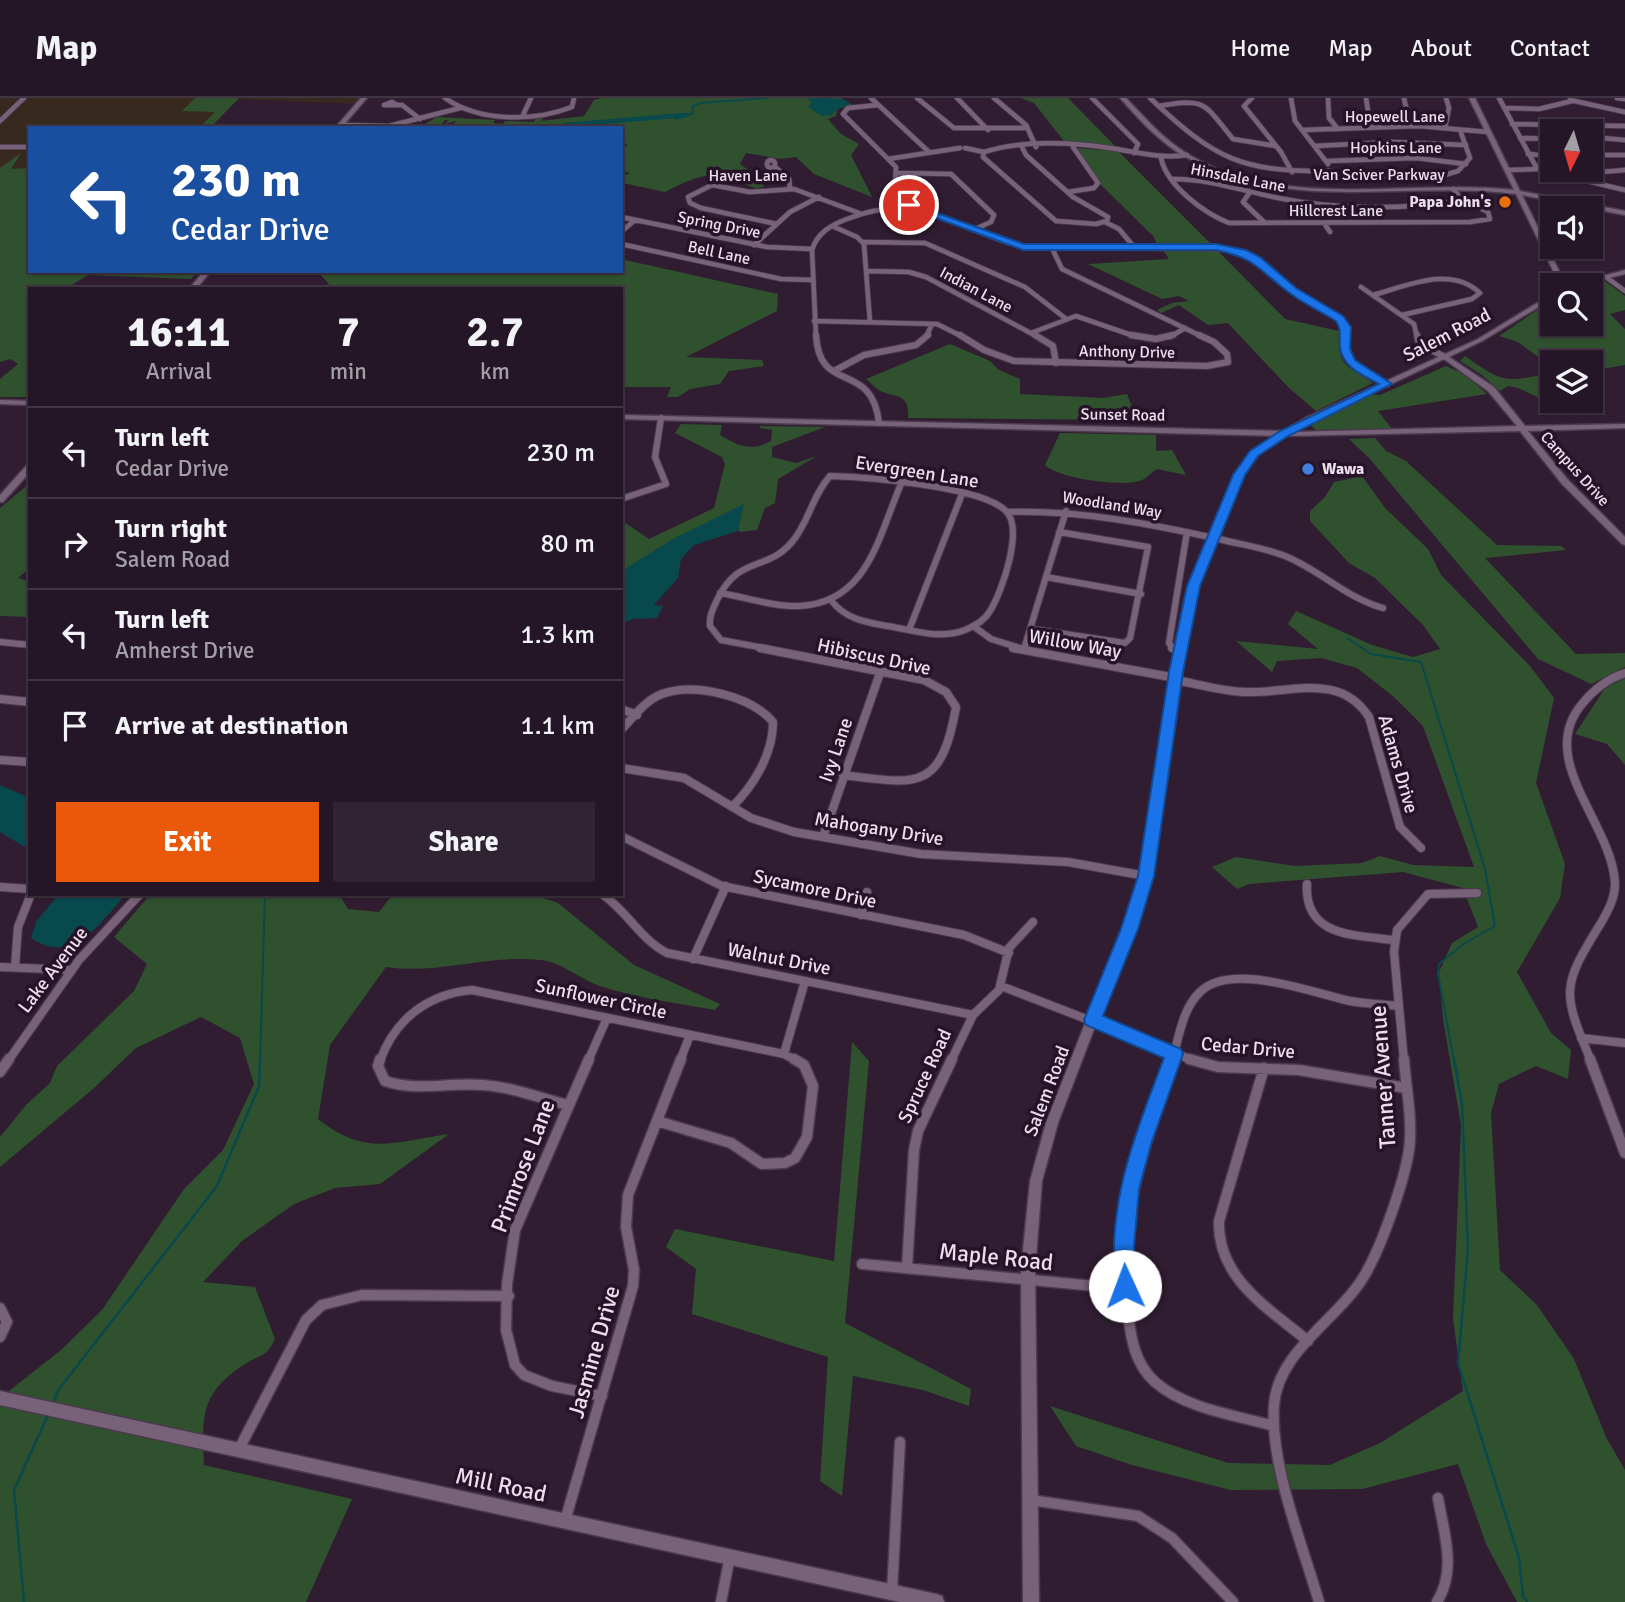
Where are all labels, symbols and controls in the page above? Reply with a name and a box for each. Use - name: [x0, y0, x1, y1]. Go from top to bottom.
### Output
- text: Map: [35, 28, 97, 69]
- text: Home: [1230, 33, 1290, 63]
- text: Map: [1328, 33, 1373, 63]
- text: About: [1411, 33, 1472, 63]
- text: Contact: [1510, 33, 1590, 63]
- street label: Hopewell Lane: [1345, 107, 1445, 127]
- north arrow: [1540, 119, 1603, 182]
- map controls: [1540, 119, 1603, 413]
- street label: Hopkins Lane: [1350, 138, 1442, 158]
- text: 230 m: [171, 150, 301, 210]
- icon: left: [56, 154, 147, 245]
- street label: Hinsdale Lane: [1189, 159, 1287, 197]
- street label: Van Sciver Parkway: [1313, 165, 1445, 185]
- street label: Haven Lane: [708, 166, 788, 186]
- pin: [879, 175, 939, 235]
- icon: arrive: [890, 186, 928, 224]
- place label: Papa John's: [1409, 192, 1491, 212]
- marker: Papa John's: [1497, 194, 1513, 210]
- button: sound: [1540, 196, 1603, 259]
- street label: Hillcrest Lane: [1289, 201, 1383, 221]
- street label: Spring Drive: [676, 207, 762, 243]
- text: Cedar Drive: [171, 210, 330, 249]
- street label: Bell Lane: [686, 237, 752, 269]
- street label: Indian Lane: [936, 262, 1016, 318]
- button: search: [1540, 273, 1603, 336]
- street label: Salem Road: [1399, 303, 1495, 367]
- text: 16:11: [127, 307, 230, 358]
- text: 7: [337, 307, 360, 358]
- text: 2.7: [466, 307, 524, 358]
- street label: Anthony Drive: [1079, 341, 1175, 363]
- button: layers: [1540, 350, 1603, 413]
- text: Arrival: [146, 357, 212, 386]
- text: min: [330, 357, 367, 386]
- text: km: [480, 357, 510, 386]
- street label: Sunset Road: [1080, 404, 1166, 426]
- text: Turn left: [115, 422, 209, 454]
- street label: Campus Drive: [1536, 427, 1614, 511]
- icon: left: [56, 434, 94, 472]
- text: 230 m: [526, 437, 595, 469]
- street label: Evergreen Lane: [854, 450, 980, 494]
- text: Cedar Drive: [115, 454, 229, 483]
- place label: Wawa: [1322, 459, 1364, 479]
- marker: Wawa: [1300, 461, 1316, 477]
- street label: Woodland Way: [1061, 487, 1163, 523]
- text: Turn right: [115, 513, 227, 545]
- icon: right: [56, 525, 94, 563]
- text: 80 m: [540, 528, 595, 560]
- text: Salem Road: [115, 545, 230, 574]
- text: Turn left: [115, 604, 209, 636]
- icon: left: [56, 616, 94, 654]
- text: 1.3 km: [521, 619, 595, 651]
- street label: Willow Way: [1027, 624, 1123, 664]
- street label: Hibiscus Drive: [815, 633, 933, 681]
- text: Amherst Drive: [115, 636, 255, 665]
- icon: arrive: [56, 707, 94, 745]
- text: Arrive at destination: [115, 710, 348, 742]
- text: 1.1 km: [521, 710, 595, 742]
- street label: Adams Drive: [1372, 712, 1424, 816]
- street label: Ivy Lane: [814, 715, 858, 785]
- button: Exit: [56, 802, 319, 882]
- button: Share: [333, 802, 595, 882]
- street label: Mahogany Drive: [813, 807, 945, 851]
- street label: Sycamore Drive: [751, 864, 879, 914]
- street label: Lake Avenue: [13, 922, 93, 1018]
- street label: Walnut Drive: [725, 937, 833, 981]
- street label: Sunflower Circle: [533, 973, 669, 1025]
- street label: Tanner Avenue: [1364, 1004, 1402, 1150]
- street label: Spruce Road: [893, 1025, 957, 1127]
- street label: Cedar Drive: [1200, 1032, 1296, 1064]
- street label: Salem Road: [1019, 1042, 1075, 1140]
- street label: Primrose Lane: [484, 1095, 562, 1237]
- street label: Maple Road: [937, 1237, 1055, 1277]
- position arrow: [1088, 1249, 1162, 1323]
- street label: Jasmine Drive: [561, 1282, 627, 1422]
- street label: Mill Road: [453, 1461, 549, 1509]

